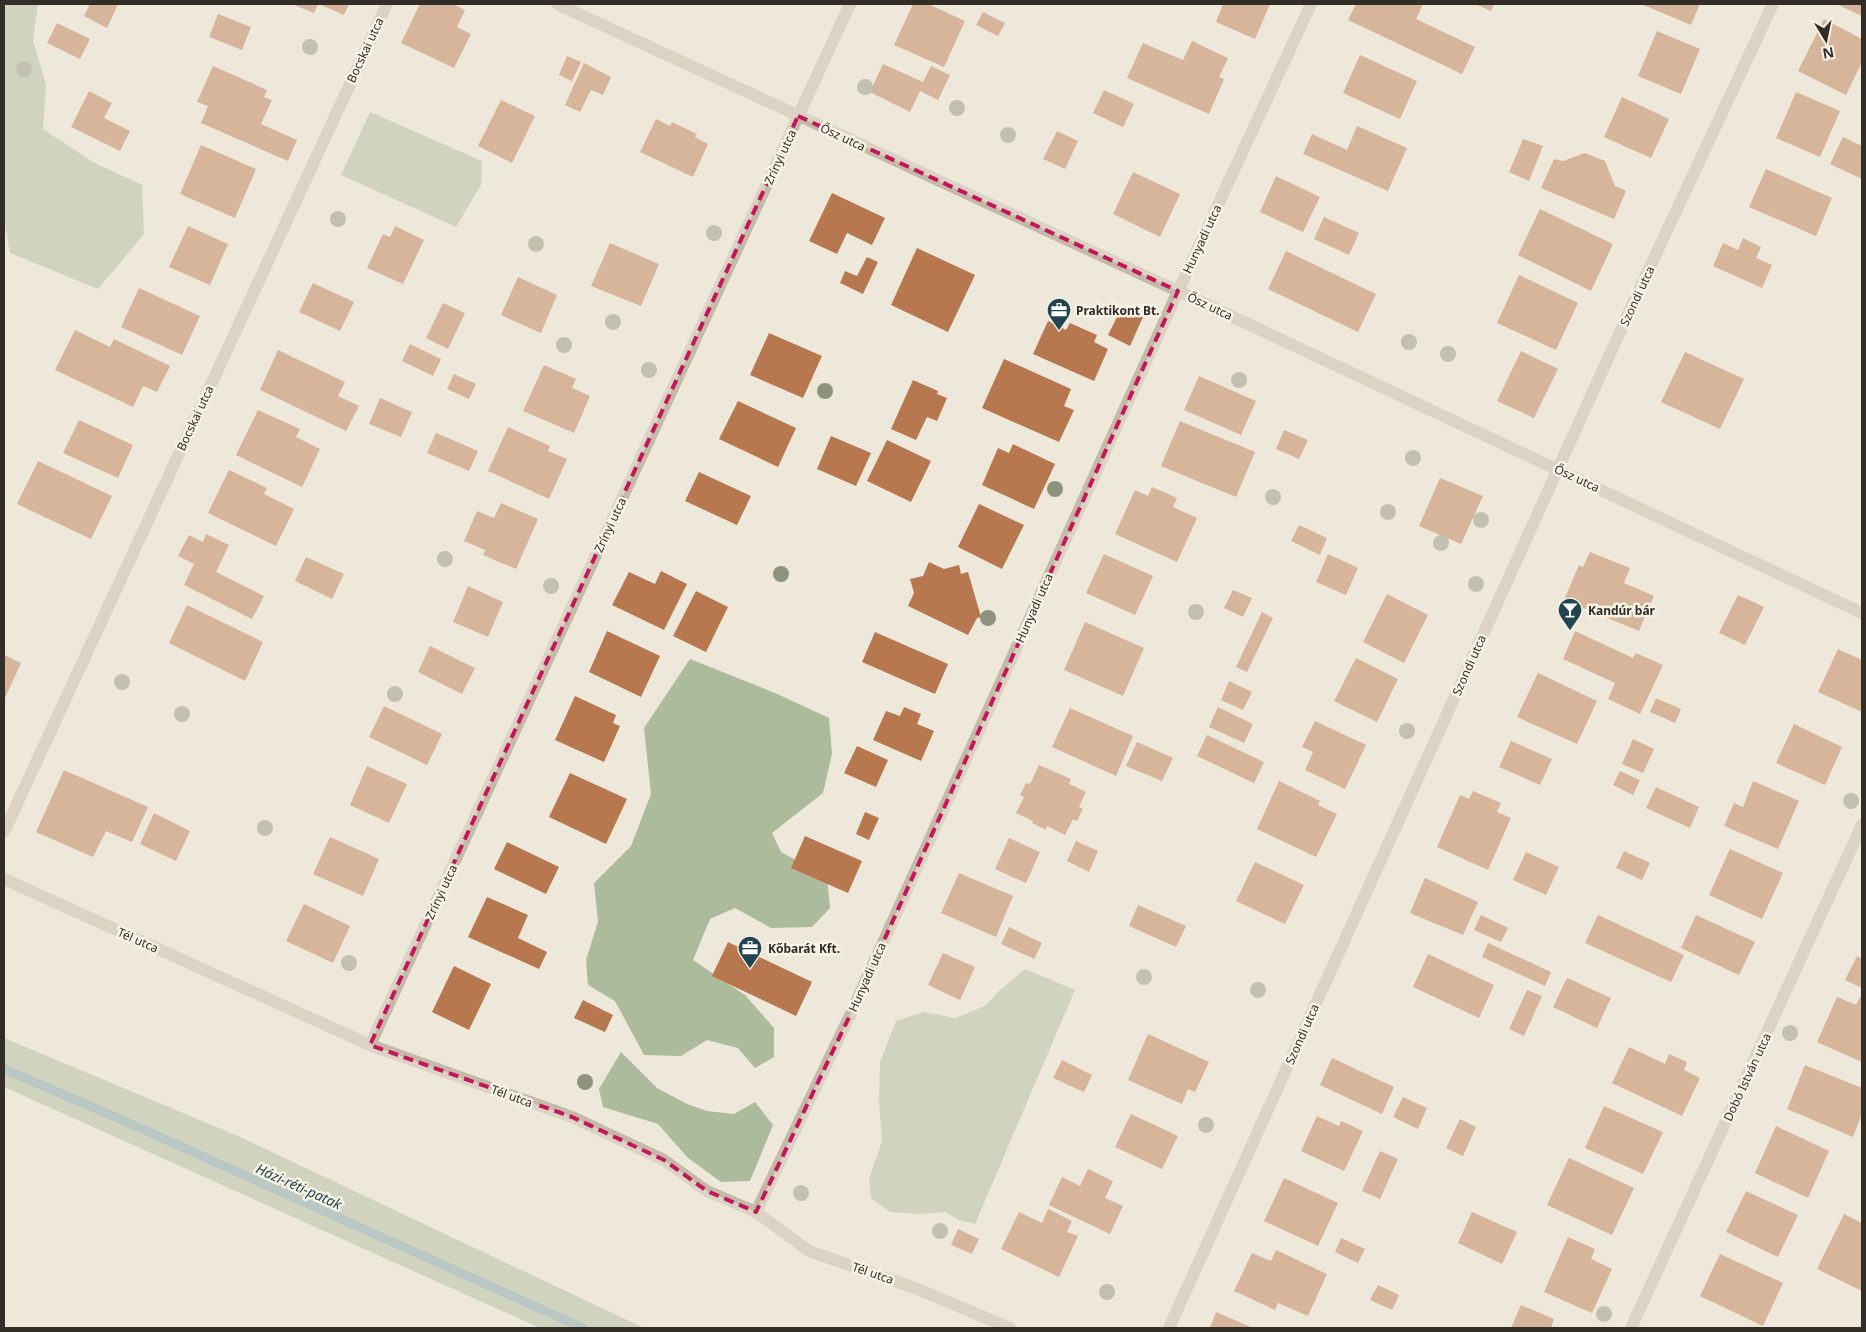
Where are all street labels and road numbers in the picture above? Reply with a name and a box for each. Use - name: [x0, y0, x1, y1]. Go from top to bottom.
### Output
- street label: Bocskai utca: [342, 15, 388, 85]
- street label: Ősz utca: [818, 119, 868, 155]
- street label: Zrínyi utca: [760, 127, 800, 187]
- street label: Hunyadi utca: [1179, 202, 1225, 276]
- street label: Szondi utca: [1616, 263, 1658, 329]
- street label: Ősz utca: [1185, 288, 1235, 324]
- street label: Bocskai utca: [172, 383, 218, 453]
- street label: Ősz utca: [1552, 460, 1602, 496]
- street label: Zrínyi utca: [590, 495, 630, 555]
- street label: Hunyadi utca: [1011, 571, 1057, 645]
- street label: Szondi utca: [1448, 632, 1490, 698]
- street label: Zrínyi utca: [421, 862, 461, 922]
- street label: Tél utca: [115, 923, 161, 957]
- street label: Hunyadi utca: [844, 940, 890, 1014]
- street label: Szondi utca: [1281, 1001, 1323, 1067]
- street label: Dobó István utca: [1719, 1030, 1775, 1124]
- street label: Tél utca: [489, 1081, 535, 1111]
- street label: Tél utca: [850, 1258, 896, 1288]

